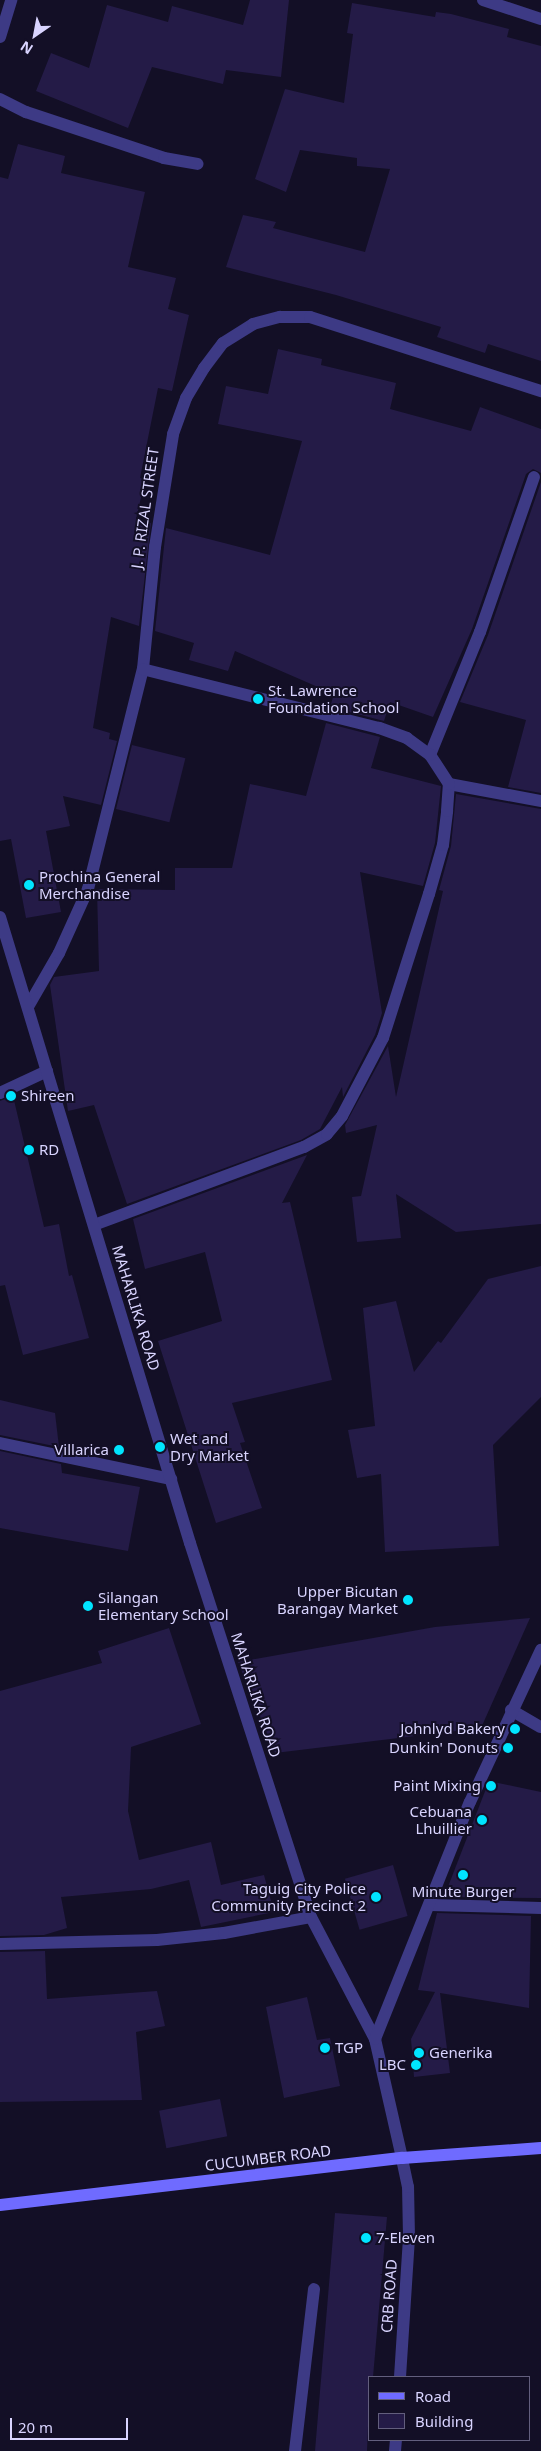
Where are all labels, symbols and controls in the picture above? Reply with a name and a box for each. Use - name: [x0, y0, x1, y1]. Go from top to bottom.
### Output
- north arrow: [10, 10, 60, 60]
- text: N: [17, 37, 37, 59]
- street label: J. P. RIZAL STREET: [128, 446, 162, 570]
- place label: St. Lawrence Foundation School: [268, 681, 399, 716]
- marker: St. Lawrence Foundation School: [252, 693, 264, 705]
- place label: Prochina General Merchandise: [39, 867, 160, 902]
- marker: Prochina General Merchandise: [23, 879, 35, 891]
- place label: Shireen: [21, 1087, 74, 1105]
- marker: Shireen: [5, 1090, 17, 1102]
- place label: RD: [39, 1141, 59, 1159]
- marker: RD: [23, 1144, 35, 1156]
- street label: MAHARLIKA ROAD: [108, 1243, 164, 1373]
- place label: Wet and Dry Market: [170, 1429, 249, 1464]
- place label: Villarica: [54, 1441, 109, 1459]
- marker: Wet and Dry Market: [154, 1441, 166, 1453]
- marker: Villarica: [113, 1444, 125, 1456]
- place label: Upper Bicutan Barangay Market: [277, 1582, 398, 1617]
- place label: Silangan Elementary School: [98, 1588, 229, 1623]
- marker: Upper Bicutan Barangay Market: [402, 1594, 414, 1606]
- marker: Silangan Elementary School: [82, 1600, 94, 1612]
- street label: MAHARLIKA ROAD: [227, 1630, 285, 1760]
- place label: Johnlyd Bakery: [400, 1720, 505, 1738]
- marker: Johnlyd Bakery: [509, 1723, 521, 1735]
- place label: Dunkin' Donuts: [389, 1739, 498, 1757]
- marker: Dunkin' Donuts: [502, 1742, 514, 1754]
- place label: Paint Mixing: [393, 1777, 481, 1795]
- marker: Paint Mixing: [485, 1780, 497, 1792]
- place label: Cebuana Lhuillier: [409, 1802, 472, 1837]
- marker: Cebuana Lhuillier: [476, 1814, 488, 1826]
- marker: Minute Burger: [457, 1869, 469, 1881]
- place label: Taguig City Police Community Precinct 2: [211, 1879, 366, 1914]
- place label: Minute Burger: [412, 1883, 514, 1901]
- marker: Taguig City Police Community Precinct 2: [370, 1891, 382, 1903]
- place label: TGP: [335, 2039, 363, 2057]
- marker: TGP: [319, 2042, 331, 2054]
- place label: Generika: [429, 2044, 493, 2062]
- marker: Generika: [413, 2047, 425, 2059]
- place label: LBC: [379, 2056, 406, 2074]
- marker: LBC: [410, 2059, 422, 2071]
- street label: CUCUMBER ROAD: [204, 2141, 332, 2175]
- place label: 7-Eleven: [376, 2229, 435, 2247]
- marker: 7-Eleven: [360, 2232, 372, 2244]
- street label: CRB ROAD: [377, 2259, 401, 2333]
- legend: [368, 2376, 531, 2441]
- text: Road: [415, 2386, 451, 2406]
- scale bar: [12, 2408, 130, 2440]
- text: Building: [415, 2411, 473, 2431]
- text: 20 m: [18, 2417, 53, 2437]

